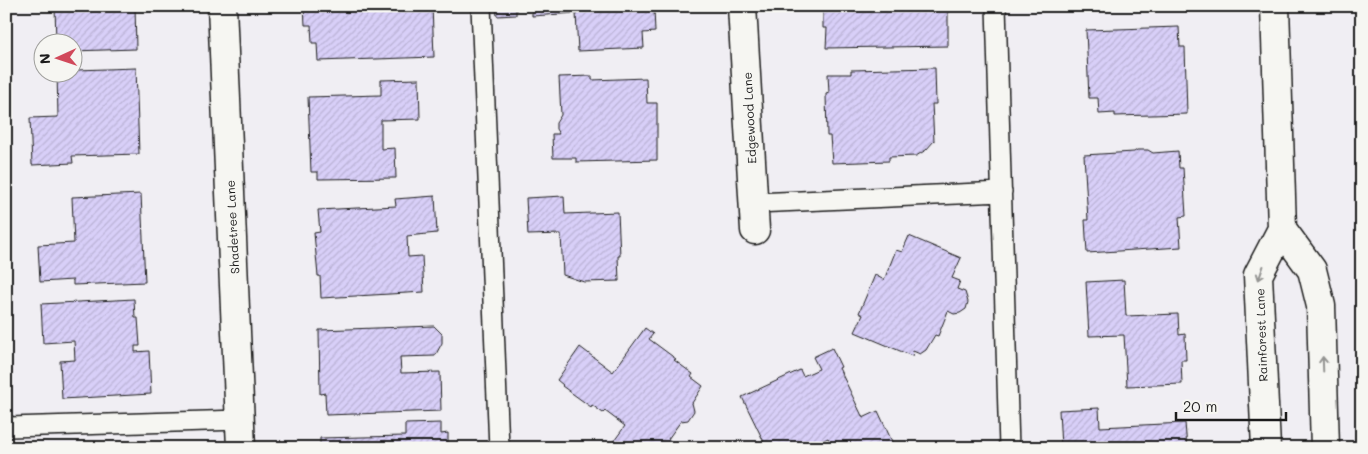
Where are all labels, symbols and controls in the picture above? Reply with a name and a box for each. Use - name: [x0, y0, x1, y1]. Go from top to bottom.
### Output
- north arrow: [32, 32, 82, 82]
- text: N: [35, 53, 54, 65]
- street label: Edgewood Lane: [739, 72, 759, 164]
- street label: Shadetree Lane: [222, 180, 242, 274]
- one-way arrow: [1256, 264, 1266, 280]
- street label: Rainforest Lane: [1251, 288, 1271, 382]
- one-way arrow: [1318, 356, 1328, 372]
- scale bar: [1176, 389, 1286, 421]
- text: 20 m: [1183, 396, 1217, 416]

